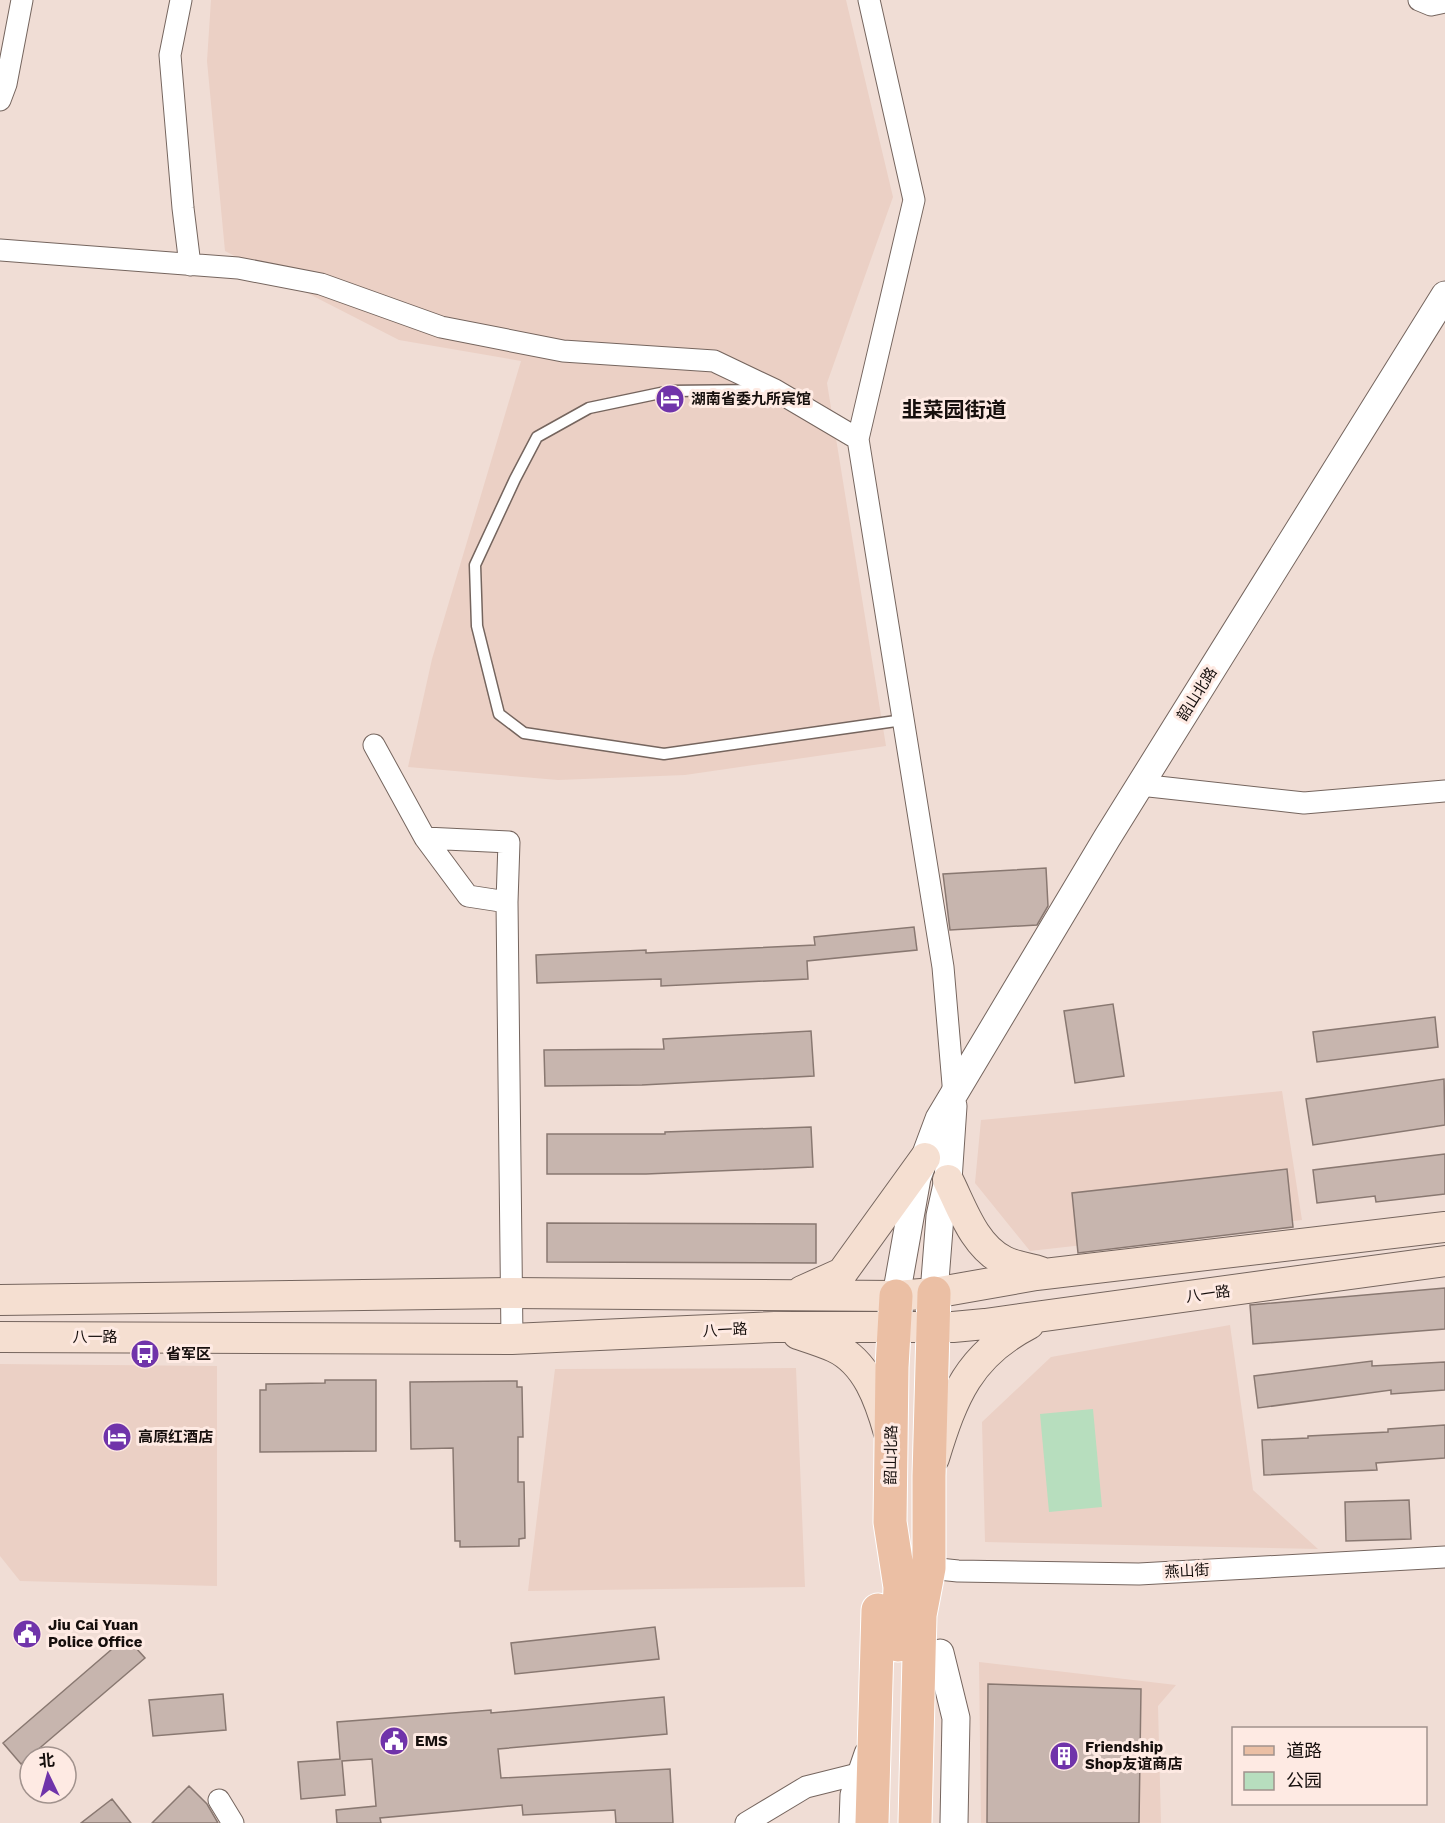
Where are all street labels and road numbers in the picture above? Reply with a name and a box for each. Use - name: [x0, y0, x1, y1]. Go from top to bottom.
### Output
- street label: 韶山北路: [1173, 664, 1221, 724]
- street label: 八一路: [1184, 1282, 1232, 1306]
- street label: 八一路: [702, 1320, 748, 1340]
- street label: 八一路: [72, 1328, 118, 1346]
- street label: 韶山北路: [881, 1425, 901, 1485]
- street label: 燕山街: [1164, 1561, 1210, 1581]

